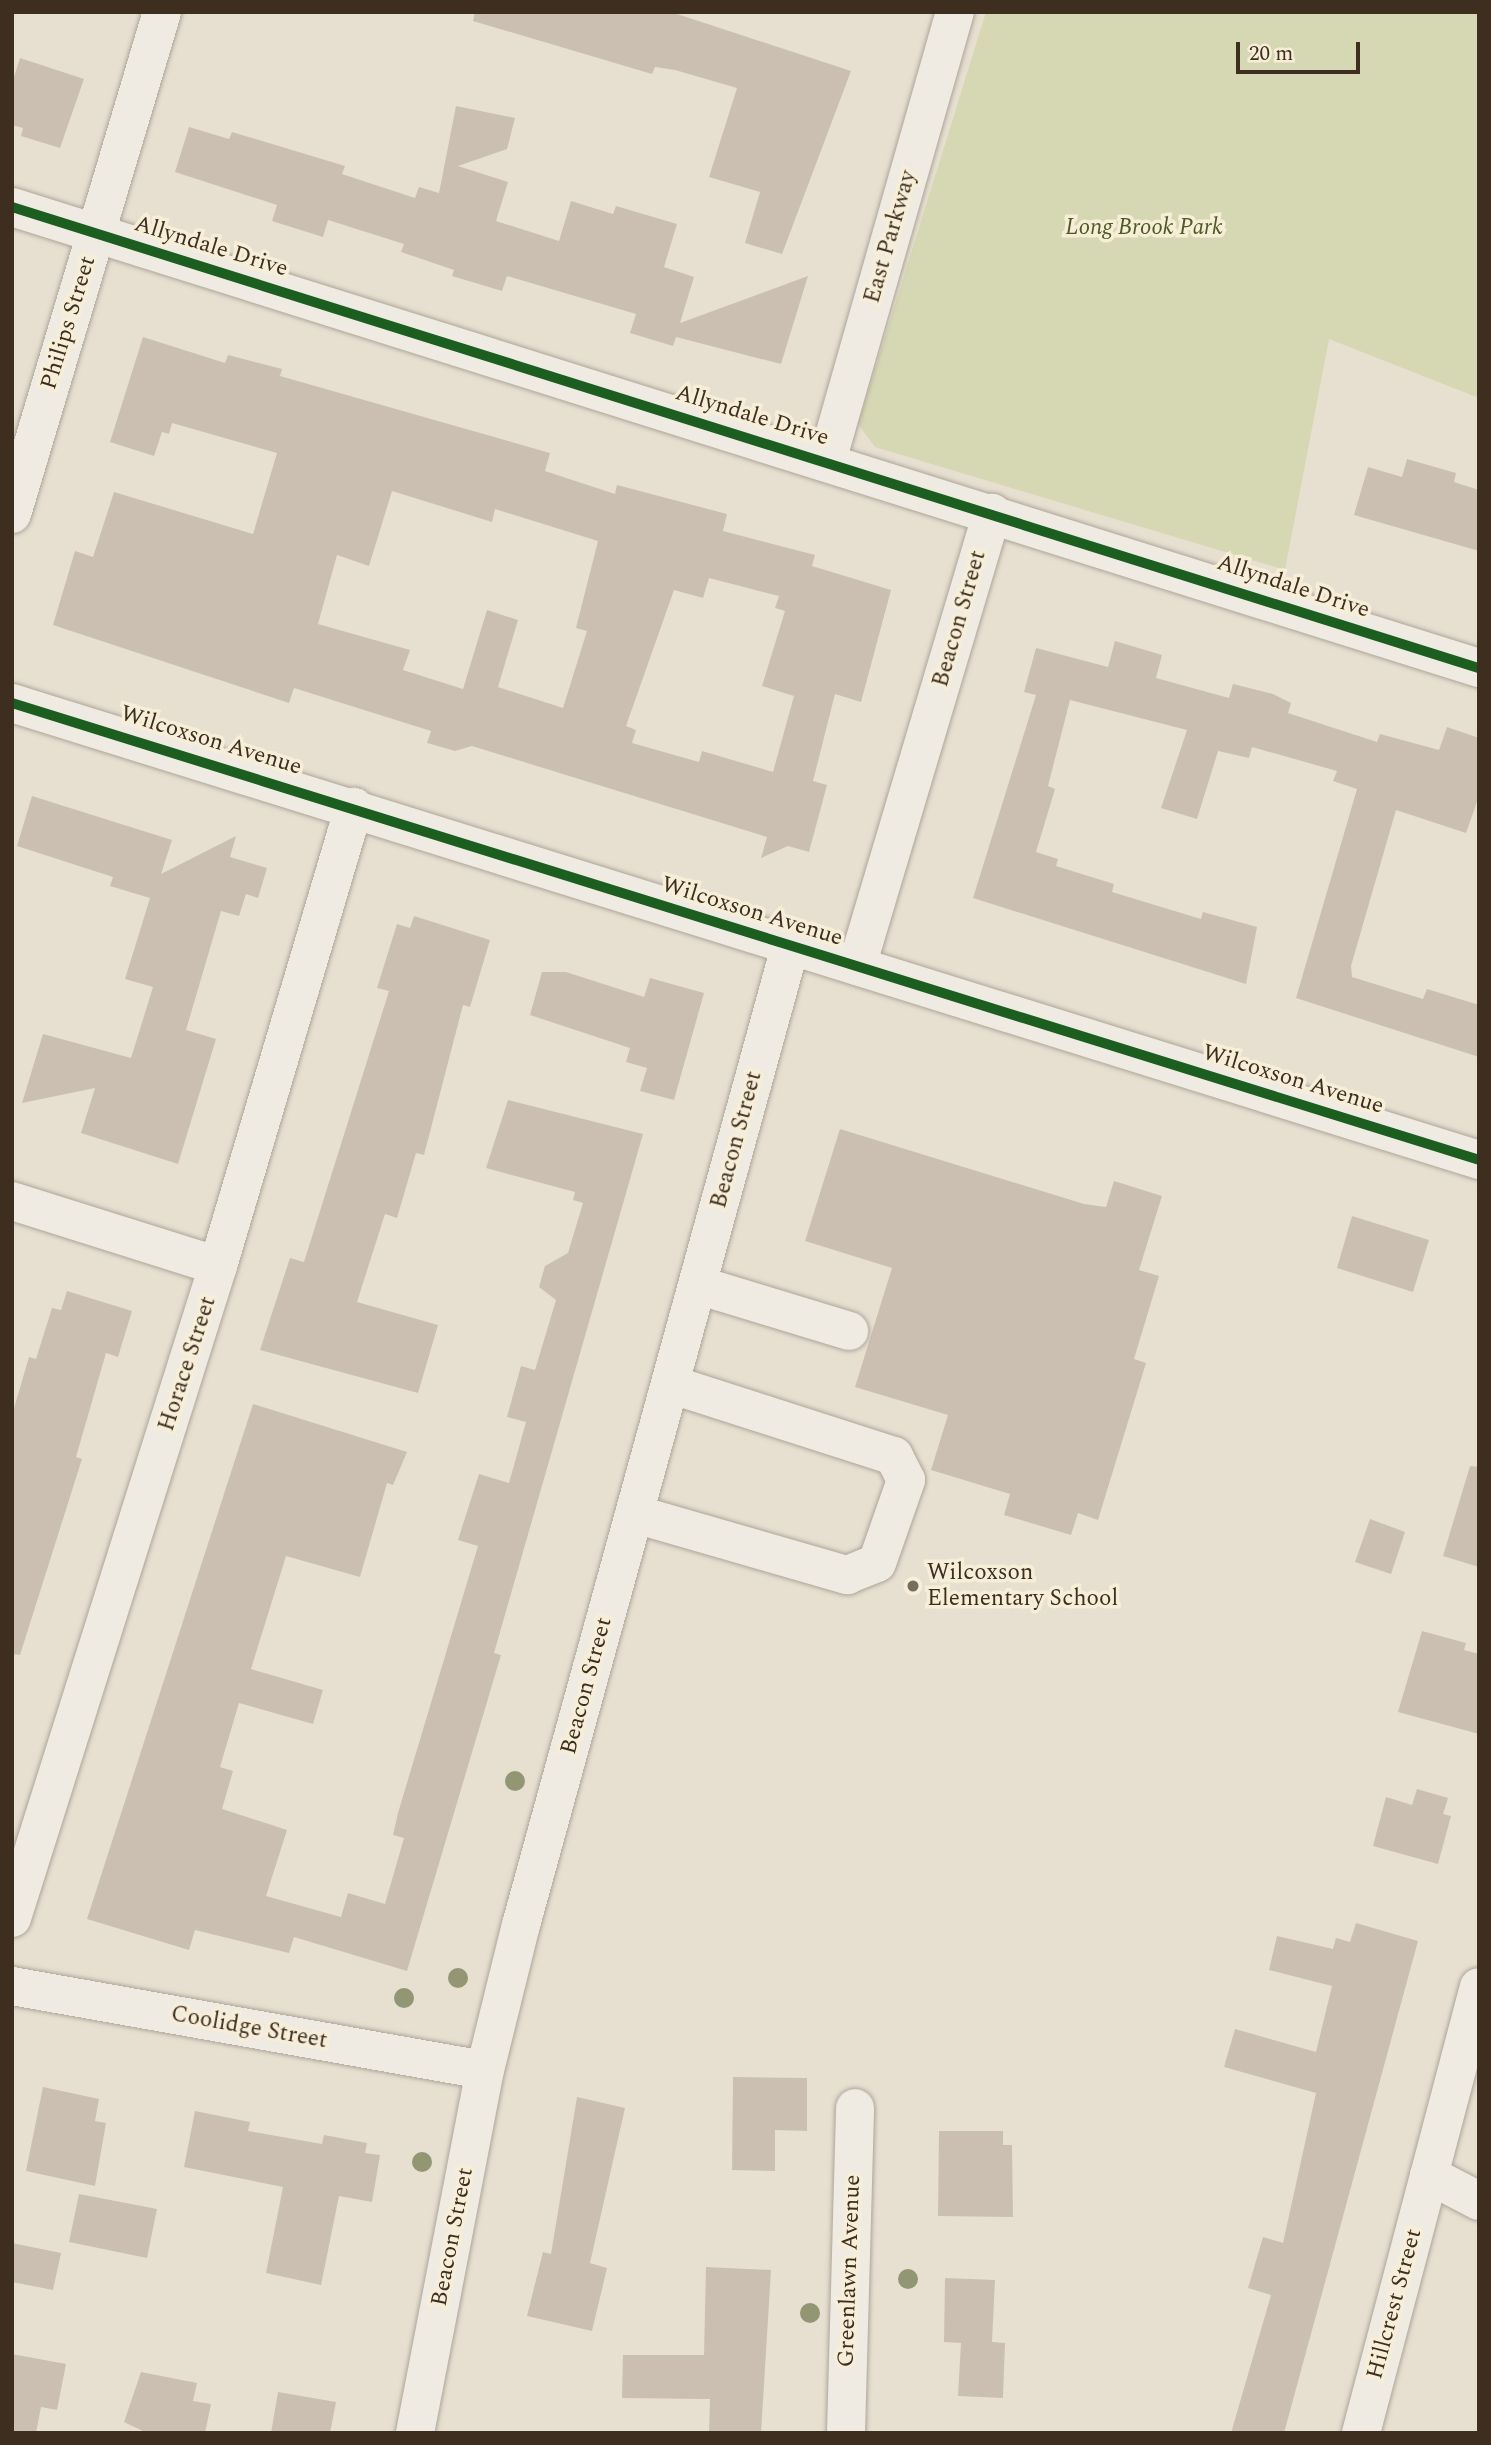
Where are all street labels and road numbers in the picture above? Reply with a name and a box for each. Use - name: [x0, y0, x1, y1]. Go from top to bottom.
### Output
- street label: East Parkway: [859, 167, 923, 307]
- street label: Allyndale Drive: [131, 211, 291, 283]
- street label: Philips Street: [36, 253, 102, 393]
- street label: Allyndale Drive: [672, 380, 832, 452]
- street label: Beacon Street: [927, 548, 993, 690]
- street label: Allyndale Drive: [1213, 549, 1373, 625]
- street label: Wilcoxson Avenue: [117, 700, 305, 782]
- street label: Wilcoxson Avenue: [658, 871, 846, 953]
- street label: Wilcoxson Avenue: [1199, 1039, 1387, 1121]
- street label: Beacon Street: [705, 1068, 769, 1212]
- street label: Horace Street: [153, 1293, 223, 1435]
- street label: Beacon Street: [555, 1614, 619, 1758]
- street label: Coolidge Street: [169, 2001, 329, 2055]
- street label: Beacon Street: [426, 2165, 480, 2309]
- street label: Greenlawn Avenue: [833, 2174, 867, 2368]
- street label: Hillcrest Street: [1362, 2226, 1428, 2382]

